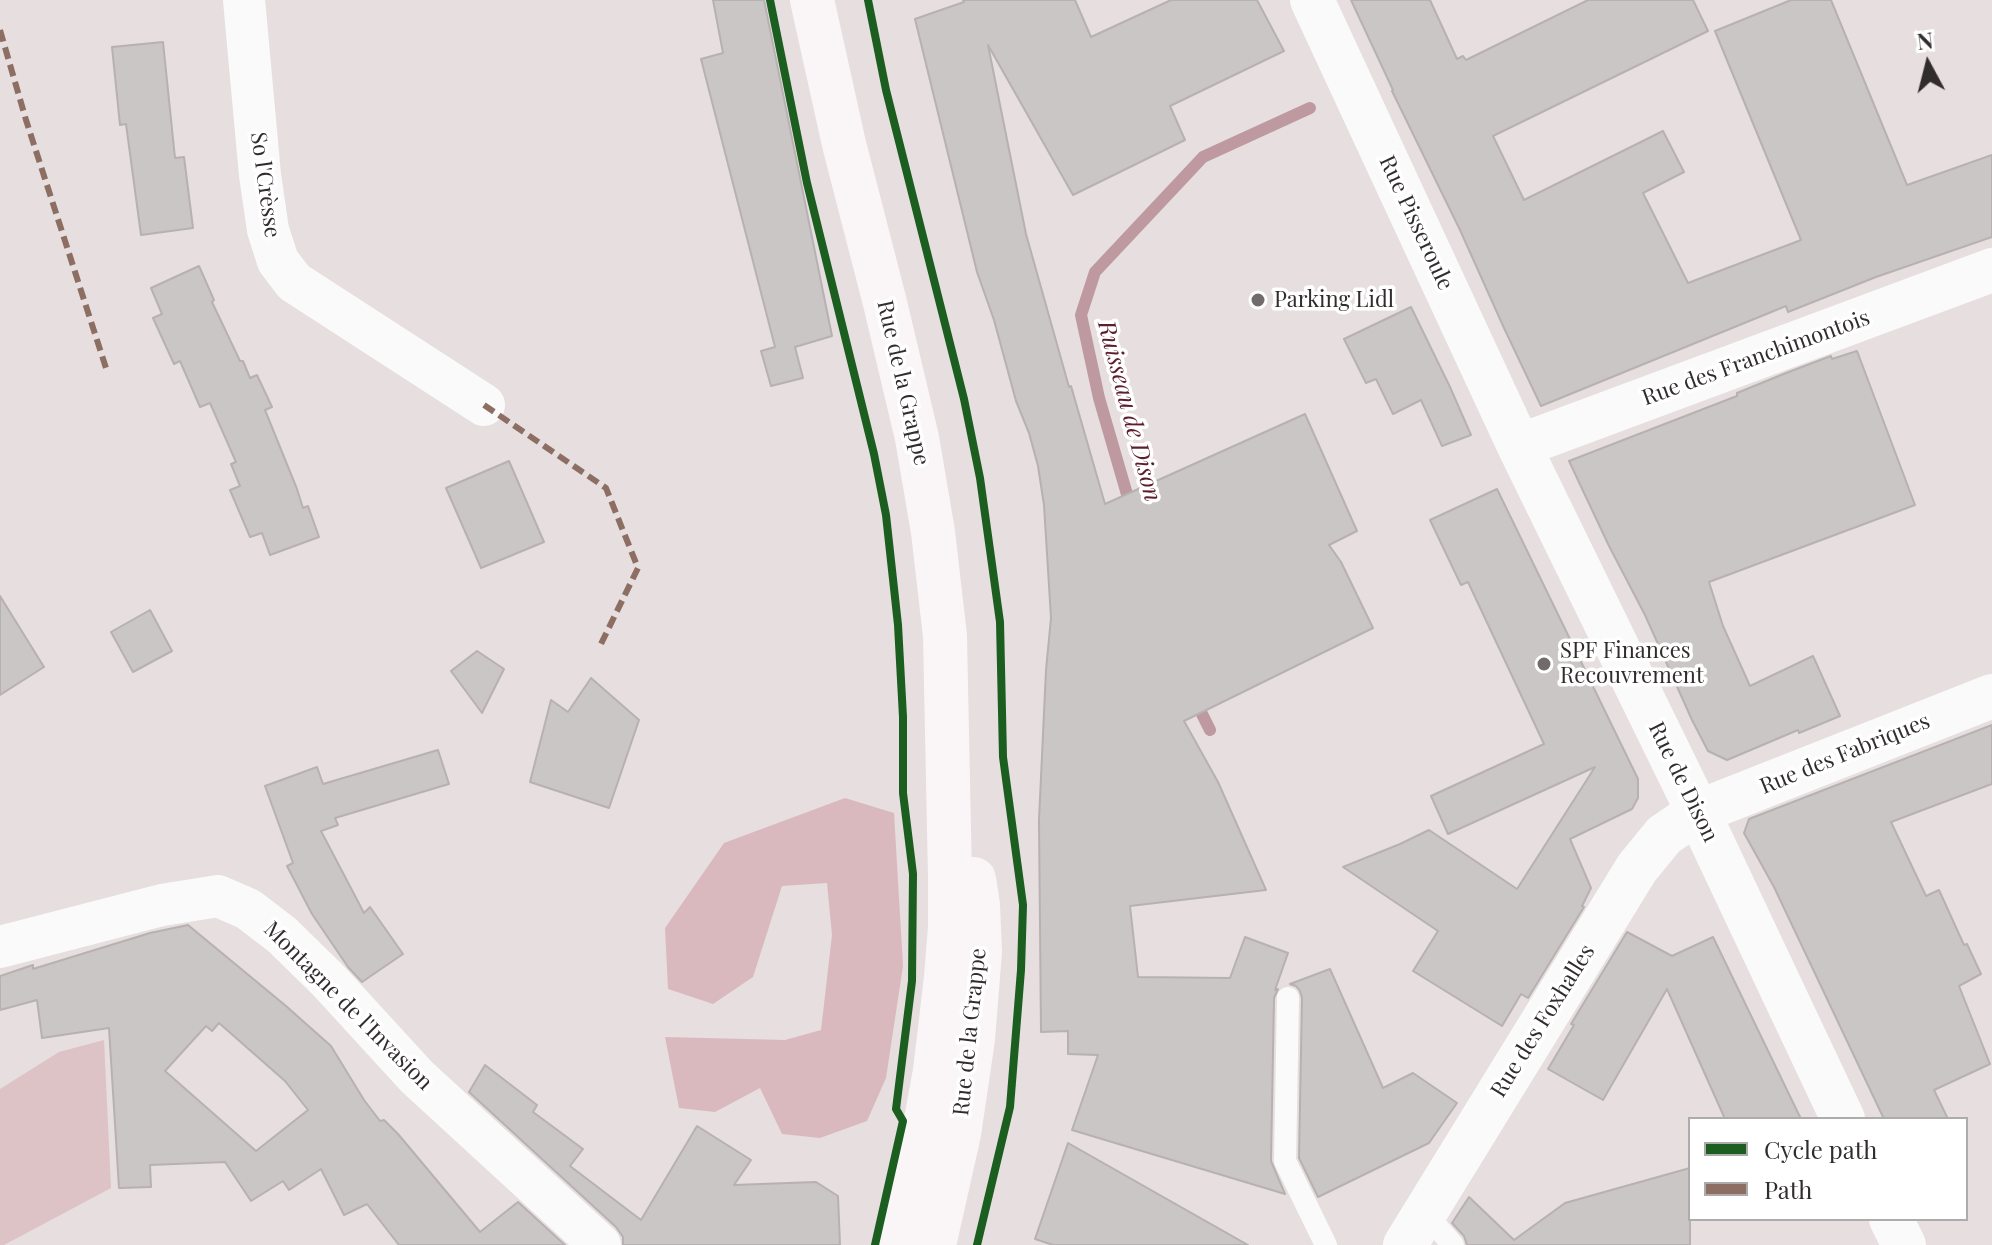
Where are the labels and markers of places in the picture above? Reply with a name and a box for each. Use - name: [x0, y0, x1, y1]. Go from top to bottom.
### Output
- place label: Parking Lidl: [1274, 287, 1394, 313]
- marker: Parking Lidl: [1249, 291, 1267, 309]
- place label: SPF Finances Recouvrement: [1560, 638, 1704, 690]
- marker: SPF Finances Recouvrement: [1535, 655, 1553, 673]

